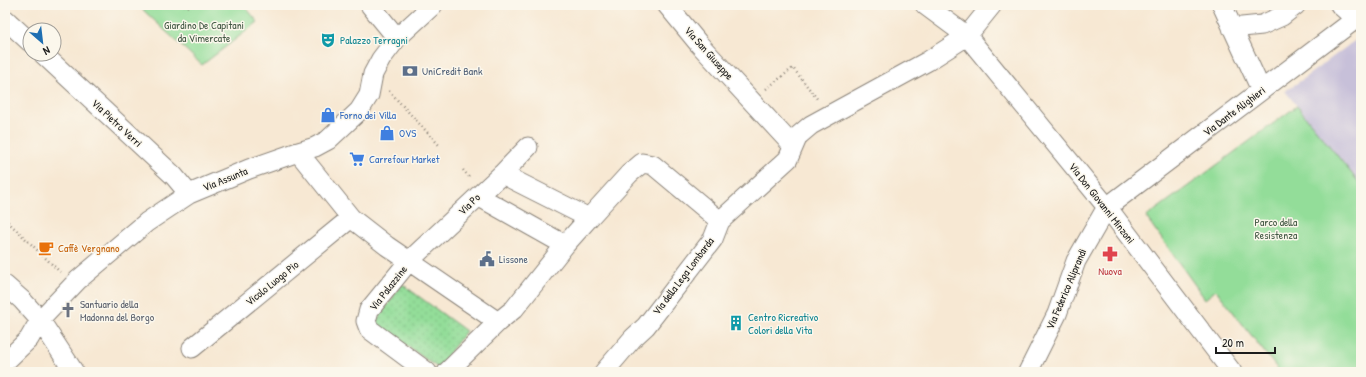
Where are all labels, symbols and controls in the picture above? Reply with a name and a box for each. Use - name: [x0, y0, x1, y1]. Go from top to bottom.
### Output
- park label: Giardino De Capitani da Vimercate: [164, 18, 244, 45]
- north arrow: [22, 22, 62, 62]
- street label: Via San Giuseppe: [681, 23, 737, 83]
- theatre icon: Palazzo Terragni: [319, 31, 337, 49]
- place label: Palazzo Terragni: [340, 33, 408, 47]
- text: N: [41, 43, 53, 58]
- bank icon: UniCredit Bank: [401, 62, 419, 80]
- place label: UniCredit Bank: [422, 64, 483, 78]
- street label: Via Dante Alighieri: [1200, 83, 1268, 139]
- street label: Via Pietro Verri: [89, 96, 145, 150]
- shop icon: Forno dei Villa: [319, 106, 337, 124]
- place label: Forno dei Villa: [339, 108, 397, 122]
- shop icon: OVS: [378, 124, 396, 142]
- place label: OVS: [399, 126, 416, 140]
- supermarket icon: Carrefour Market: [348, 150, 366, 168]
- place label: Carrefour Market: [369, 152, 440, 166]
- street label: Via Don Giovanni Minzoni: [1066, 160, 1138, 246]
- street label: Via Assunta: [201, 163, 250, 194]
- street label: Via Po: [455, 190, 483, 218]
- park label: Parco della Resistenza: [1255, 215, 1298, 242]
- street label: Via della Lega Lombarda: [649, 234, 717, 318]
- cafe icon: Caffè Vergnano: [37, 239, 55, 257]
- place label: Caffè Vergnano: [58, 241, 120, 255]
- pharmacy icon: Nuova: [1101, 245, 1119, 263]
- street label: Via Federico Aliprandi: [1043, 247, 1089, 331]
- public building icon: Lissone: [478, 250, 496, 268]
- place label: Lissone: [499, 252, 528, 266]
- street label: Vicolo Luogo Pio: [243, 257, 302, 309]
- street label: Via Palazzine: [366, 262, 410, 313]
- place label: Nuova: [1098, 264, 1122, 278]
- place label: Santuario della Madonna del Borgo: [80, 297, 155, 324]
- church icon: Santuario della Madonna del Borgo: [59, 301, 77, 319]
- place label: Centro Ricreativo Colori della Vita: [748, 310, 819, 337]
- building icon: Centro Ricreativo Colori della Vita: [727, 314, 745, 332]
- scale bar: [1216, 329, 1275, 355]
- text: 20 m: [1222, 334, 1244, 351]

